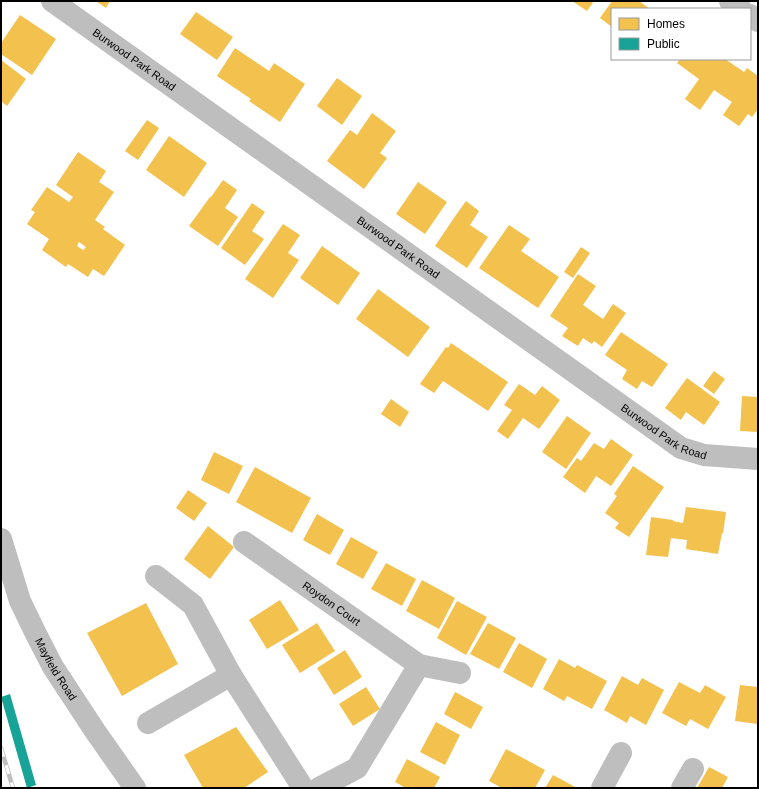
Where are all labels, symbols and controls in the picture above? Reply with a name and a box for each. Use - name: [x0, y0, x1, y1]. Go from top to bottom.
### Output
- legend: [611, 8, 751, 60]
- text: Homes: [647, 17, 685, 31]
- street label: Burwood Park Road: [91, 26, 178, 93]
- text: Public: [647, 37, 680, 51]
- street label: Burwood Park Road: [355, 214, 442, 281]
- street label: Burwood Park Road: [619, 401, 708, 461]
- street label: Roydon Court: [300, 579, 363, 628]
- street label: Mayfield Road: [33, 636, 79, 703]

